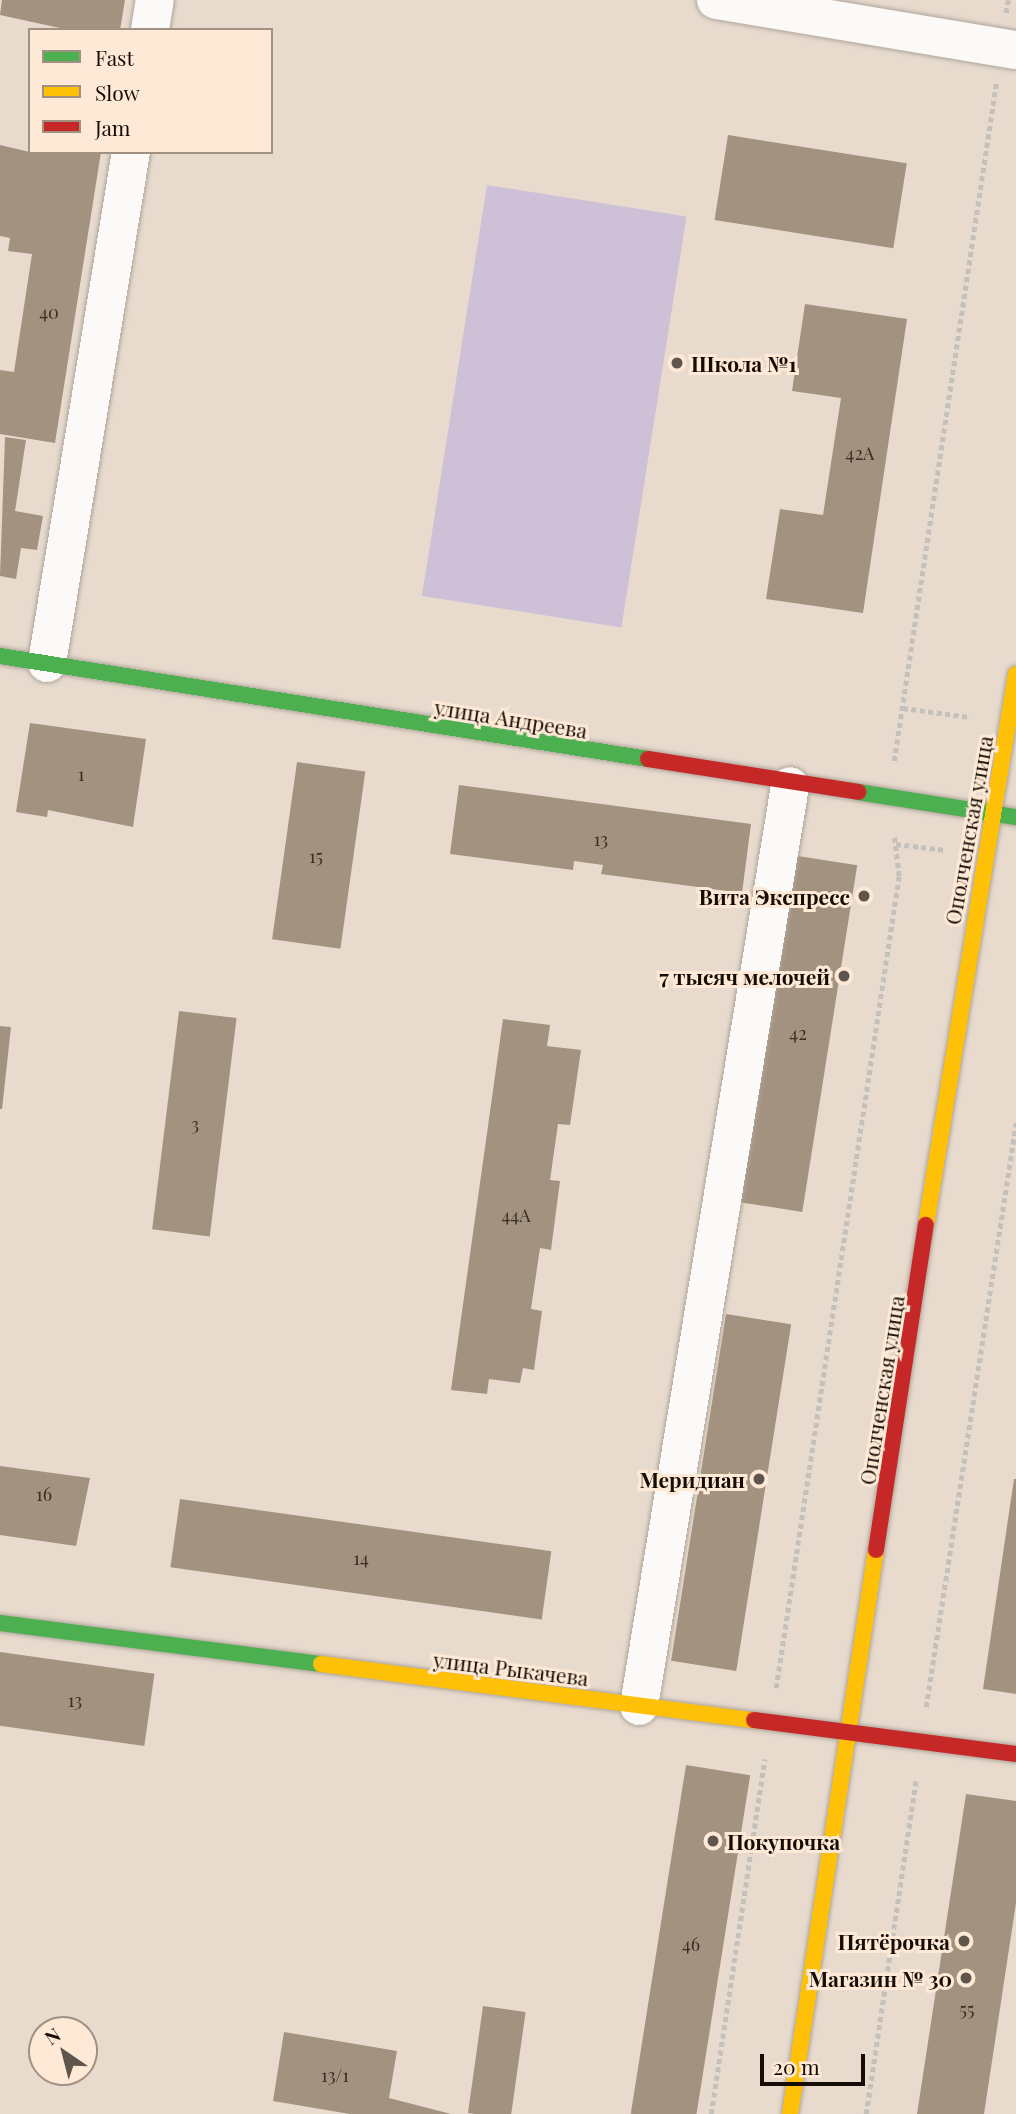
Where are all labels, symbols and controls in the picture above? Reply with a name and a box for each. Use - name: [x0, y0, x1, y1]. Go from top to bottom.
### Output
- legend: [28, 28, 273, 154]
- text: Fast: [95, 43, 134, 71]
- text: Slow: [95, 78, 140, 106]
- text: Jam: [95, 113, 131, 141]
- house number: 40: [39, 301, 59, 323]
- place label: Школа №1: [691, 350, 797, 376]
- marker: Школа №1: [669, 355, 685, 371]
- house number: 42А: [846, 442, 874, 464]
- street label: улица Андреева: [433, 693, 589, 743]
- street label: Ополченская улица: [939, 734, 997, 926]
- house number: 1: [78, 763, 84, 785]
- house number: 13: [594, 828, 608, 850]
- house number: 15: [309, 845, 323, 867]
- place label: Вита Экспресс: [699, 883, 850, 909]
- marker: Вита Экспресс: [856, 888, 872, 904]
- place label: 7 тысяч мелочей: [659, 963, 830, 989]
- marker: 7 тысяч мелочей: [836, 968, 852, 984]
- house number: 42: [789, 1022, 807, 1044]
- house number: 3: [191, 1113, 199, 1135]
- house number: 44А: [501, 1204, 531, 1226]
- street label: Ополченская улица: [854, 1293, 908, 1487]
- place label: Меридиан: [639, 1466, 745, 1492]
- marker: Меридиан: [751, 1471, 767, 1487]
- house number: 16: [36, 1483, 52, 1505]
- house number: 14: [353, 1547, 369, 1569]
- street label: улица Рыкачева: [432, 1646, 590, 1690]
- house number: 13: [68, 1689, 82, 1711]
- place label: Покупочка: [727, 1828, 840, 1854]
- marker: Покупочка: [705, 1833, 721, 1849]
- place label: Пятёрочка: [838, 1928, 950, 1954]
- house number: 46: [682, 1933, 700, 1955]
- marker: Пятёрочка: [956, 1933, 972, 1949]
- place label: Магазин № 30: [809, 1965, 952, 1991]
- marker: Магазин № 30: [958, 1970, 974, 1986]
- house number: 55: [960, 1998, 974, 2020]
- north arrow: [28, 2016, 98, 2086]
- text: N: [39, 2021, 65, 2050]
- scale bar: [764, 2040, 869, 2084]
- text: 20 m: [773, 2052, 820, 2080]
- house number: 13/1: [321, 2064, 349, 2086]

